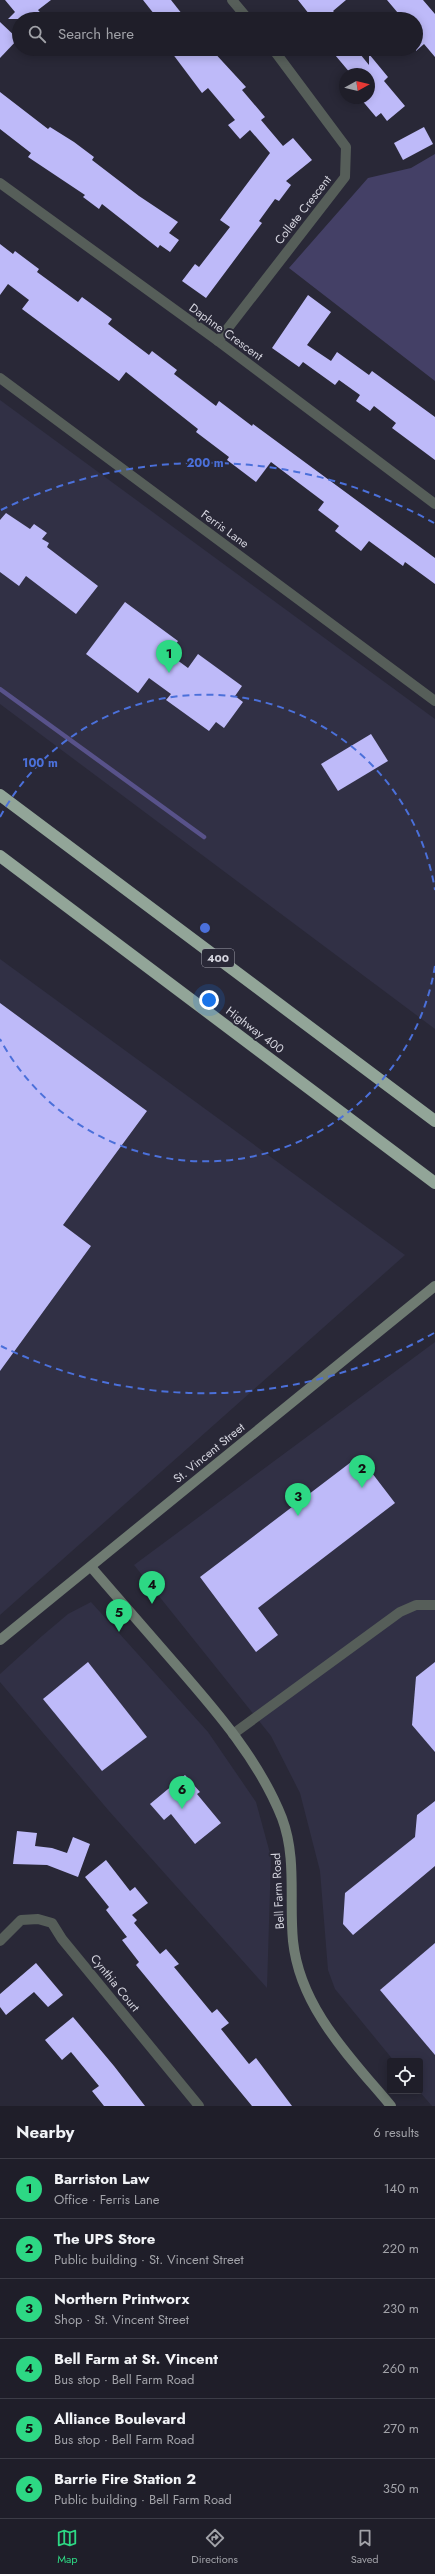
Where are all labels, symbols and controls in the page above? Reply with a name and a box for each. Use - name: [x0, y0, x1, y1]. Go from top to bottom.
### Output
- search box: [12, 12, 423, 56]
- icon: search: [26, 23, 48, 45]
- text: Search here: [58, 23, 134, 45]
- north arrow: [339, 68, 375, 104]
- street label: Collete Crescent: [270, 172, 336, 248]
- street label: Daphne Crescent: [185, 299, 267, 365]
- text: 200 m: [186, 454, 224, 472]
- street label: Ferris Lane: [197, 505, 253, 553]
- pin: 1: [156, 640, 182, 673]
- text: 100 m: [22, 754, 58, 772]
- centre of rings: [198, 921, 212, 935]
- road number: 400: [202, 949, 234, 967]
- your location: [199, 990, 219, 1010]
- street label: Highway 400: [222, 1002, 288, 1058]
- street label: St. Vincent Street: [169, 1418, 249, 1487]
- pin: 2: [349, 1455, 375, 1488]
- pin: 3: [285, 1483, 311, 1516]
- pin: 4: [139, 1571, 165, 1604]
- pin: 5: [106, 1599, 132, 1632]
- pin: 6: [169, 1776, 195, 1809]
- street label: Bell Farm Road: [267, 1852, 289, 1930]
- street label: Cynthia Court: [86, 1950, 144, 2016]
- map controls: [387, 2058, 423, 2094]
- button: locate: [387, 2058, 423, 2094]
- text: Nearby: [16, 2120, 74, 2144]
- text: 6 results: [373, 2123, 419, 2142]
- text: Barriston Law: [54, 2168, 149, 2190]
- text: 1: [26, 2179, 32, 2198]
- text: 140 m: [384, 2179, 419, 2198]
- text: Office · Ferris Lane: [54, 2190, 160, 2209]
- text: The UPS Store: [54, 2228, 155, 2250]
- text: 2: [25, 2239, 33, 2258]
- text: 220 m: [382, 2239, 419, 2258]
- text: Public building · St. Vincent Street: [54, 2250, 244, 2269]
- text: Northern Printworx: [54, 2288, 190, 2310]
- text: 3: [25, 2299, 33, 2318]
- text: 230 m: [383, 2299, 419, 2318]
- text: Shop · St. Vincent Street: [54, 2310, 189, 2329]
- text: Bell Farm at St. Vincent: [54, 2348, 218, 2370]
- text: 4: [24, 2359, 34, 2378]
- text: 260 m: [382, 2359, 419, 2378]
- text: Bus stop · Bell Farm Road: [54, 2370, 195, 2389]
- text: Alliance Boulevard: [54, 2408, 186, 2430]
- text: 5: [25, 2419, 33, 2438]
- text: 270 m: [383, 2419, 419, 2438]
- text: Bus stop · Bell Farm Road: [54, 2430, 195, 2449]
- text: Barrie Fire Station 2: [54, 2468, 196, 2490]
- text: 6: [25, 2479, 33, 2498]
- text: 350 m: [383, 2479, 419, 2498]
- text: Public building · Bell Farm Road: [54, 2490, 232, 2509]
- tab: Map: [56, 2527, 78, 2567]
- tab: Directions: [191, 2527, 238, 2567]
- tab: Saved: [351, 2527, 379, 2567]

